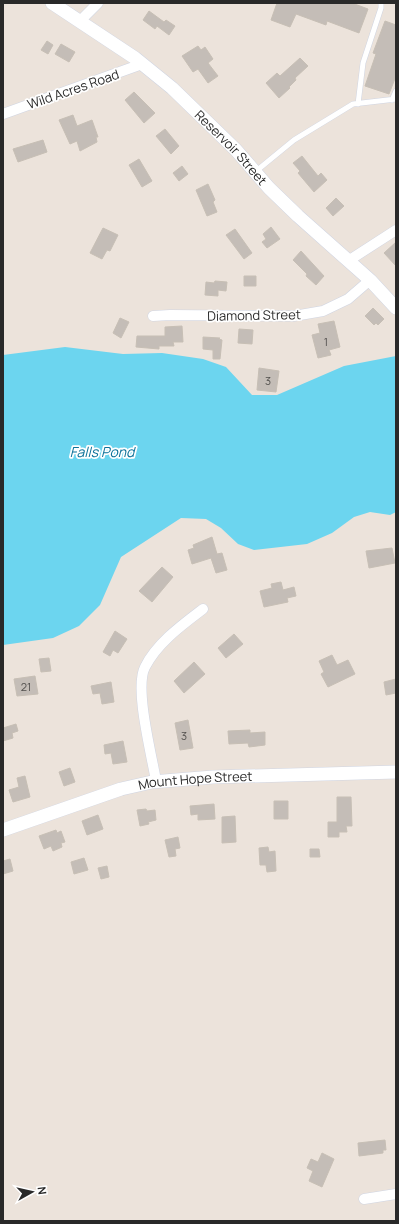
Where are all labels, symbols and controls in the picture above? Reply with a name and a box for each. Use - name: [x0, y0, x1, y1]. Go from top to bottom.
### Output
- street label: Wild Acres Road: [25, 65, 121, 113]
- street label: Reservoir Street: [191, 106, 271, 189]
- street label: Diamond Street: [207, 305, 301, 325]
- house number: 1: [324, 334, 328, 349]
- house number: 3: [265, 373, 271, 388]
- water label: Falls Pond: [70, 442, 136, 461]
- house number: 21: [21, 679, 31, 694]
- house number: 3: [181, 728, 187, 743]
- street label: Mount Hope Street: [136, 767, 253, 794]
- north arrow: [12, 1172, 52, 1212]
- text: N: [34, 1186, 50, 1196]

